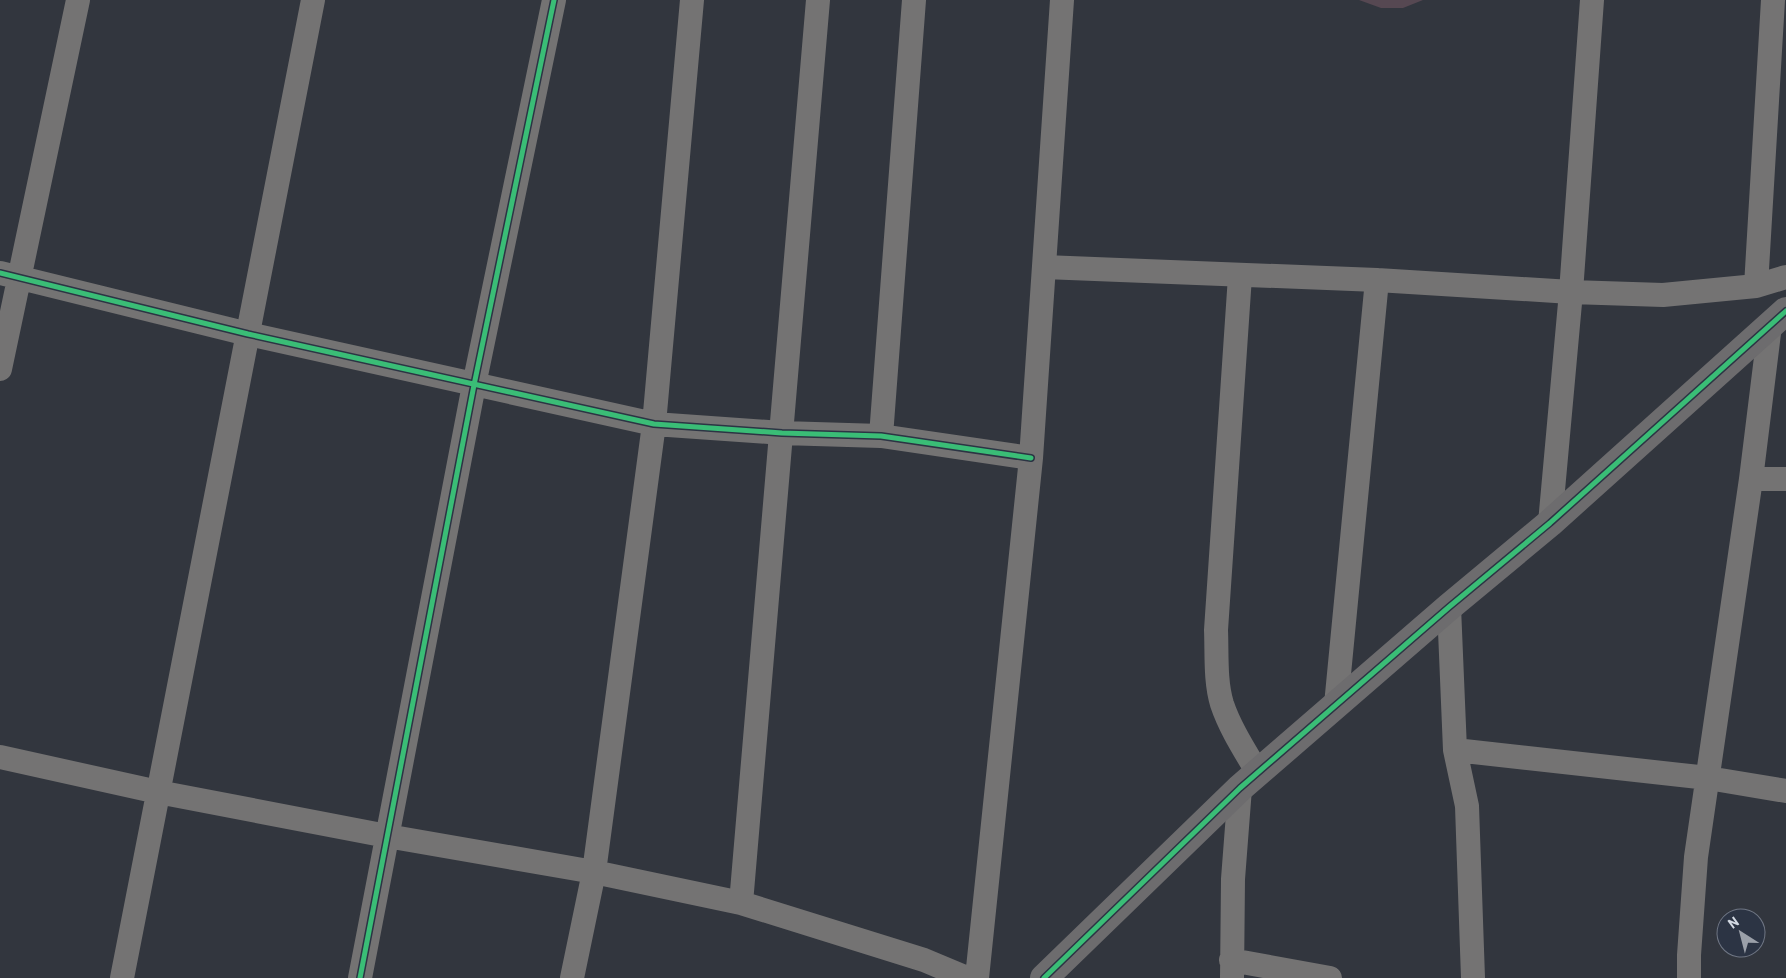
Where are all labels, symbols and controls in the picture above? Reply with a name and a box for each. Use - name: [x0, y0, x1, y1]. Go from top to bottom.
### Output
- north arrow: [1716, 908, 1766, 958]
- text: N: [1724, 912, 1742, 932]

